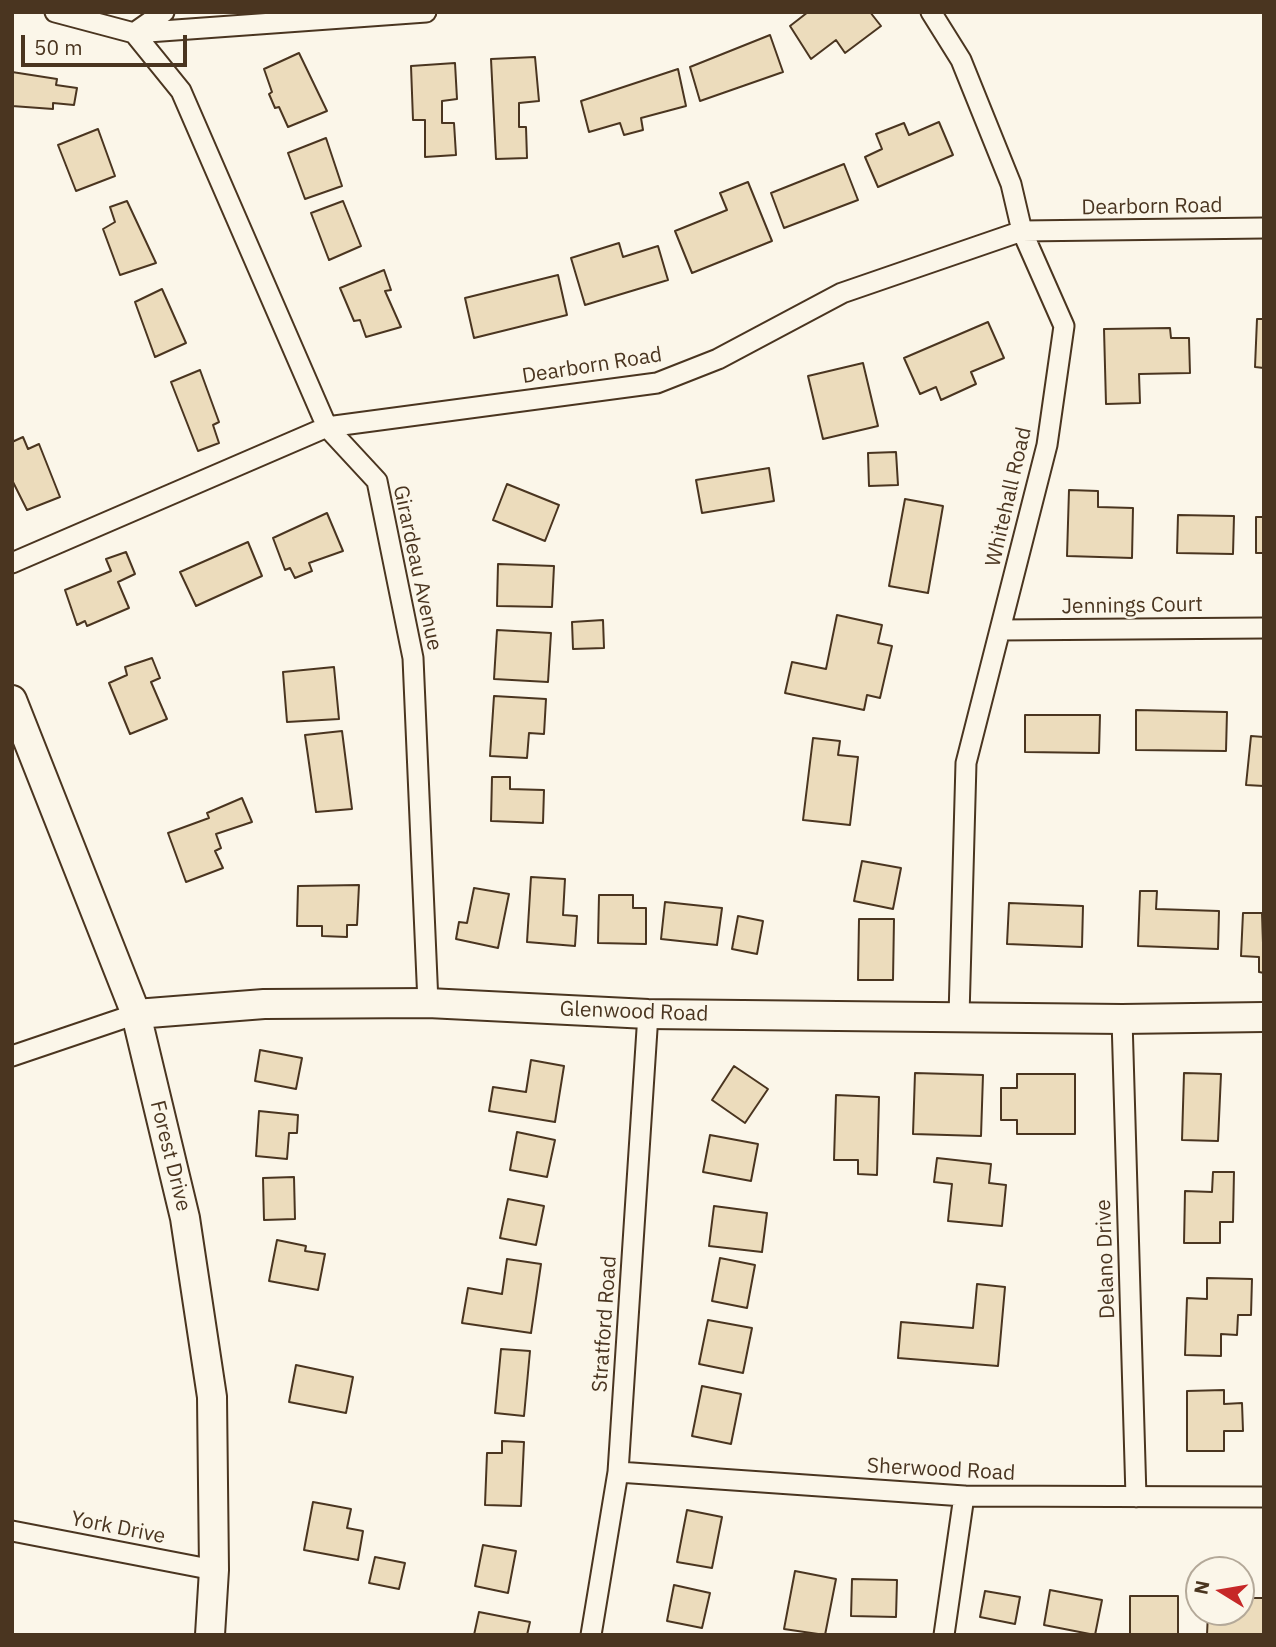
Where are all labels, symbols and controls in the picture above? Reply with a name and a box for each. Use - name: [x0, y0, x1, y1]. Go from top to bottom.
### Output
- scale bar: [24, 21, 191, 65]
- text: 50 m: [34, 33, 83, 61]
- street label: Dearborn Road: [1081, 193, 1223, 221]
- street label: Dearborn Road: [520, 342, 664, 390]
- street label: Whitehall Road: [981, 425, 1037, 569]
- street label: Girardeau Avenue: [387, 483, 447, 653]
- street label: Jennings Court: [1061, 592, 1203, 620]
- street label: Glenwood Road: [559, 997, 709, 1027]
- street label: Forest Drive: [144, 1098, 196, 1214]
- street label: Delano Drive: [1091, 1199, 1121, 1319]
- street label: Stratford Road: [588, 1255, 622, 1393]
- street label: Sherwood Road: [866, 1454, 1016, 1486]
- street label: York Drive: [69, 1507, 167, 1549]
- north arrow: [1185, 1556, 1255, 1626]
- text: N: [1188, 1578, 1214, 1596]

